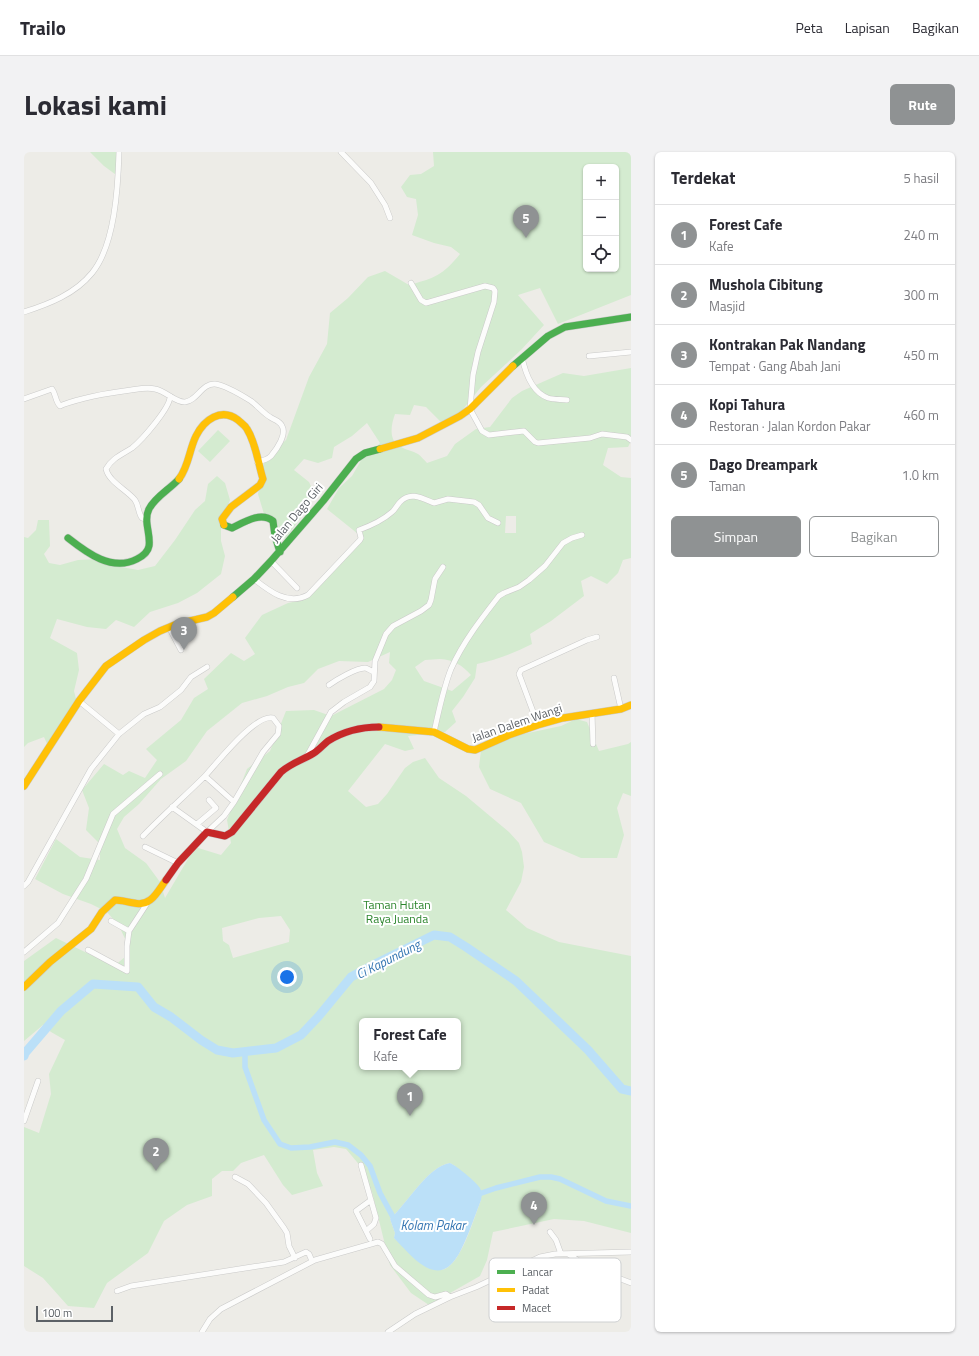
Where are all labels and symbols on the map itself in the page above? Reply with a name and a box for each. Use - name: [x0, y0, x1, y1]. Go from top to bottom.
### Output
- pin: 5: [513, 205, 539, 238]
- street label: Jalan Dago Giri: [266, 479, 327, 547]
- pin: 3: [171, 617, 197, 650]
- street label: Jalan Dalem Wangi: [469, 698, 565, 747]
- park label: Taman Hutan Raya Juanda: [363, 895, 431, 928]
- water label: Ci Kapundung: [352, 933, 425, 984]
- your location: [277, 967, 297, 987]
- pin: 1: [397, 1083, 423, 1116]
- pin: 2: [143, 1138, 169, 1171]
- pin: 4: [521, 1192, 547, 1225]
- water label: Kolam Pakar: [401, 1215, 467, 1235]
- legend: [489, 1258, 621, 1322]
- text: Lancar: [522, 1264, 553, 1280]
- text: Padat: [522, 1282, 549, 1298]
- text: Macet: [522, 1300, 551, 1316]
- scale bar: [36, 1304, 113, 1323]

